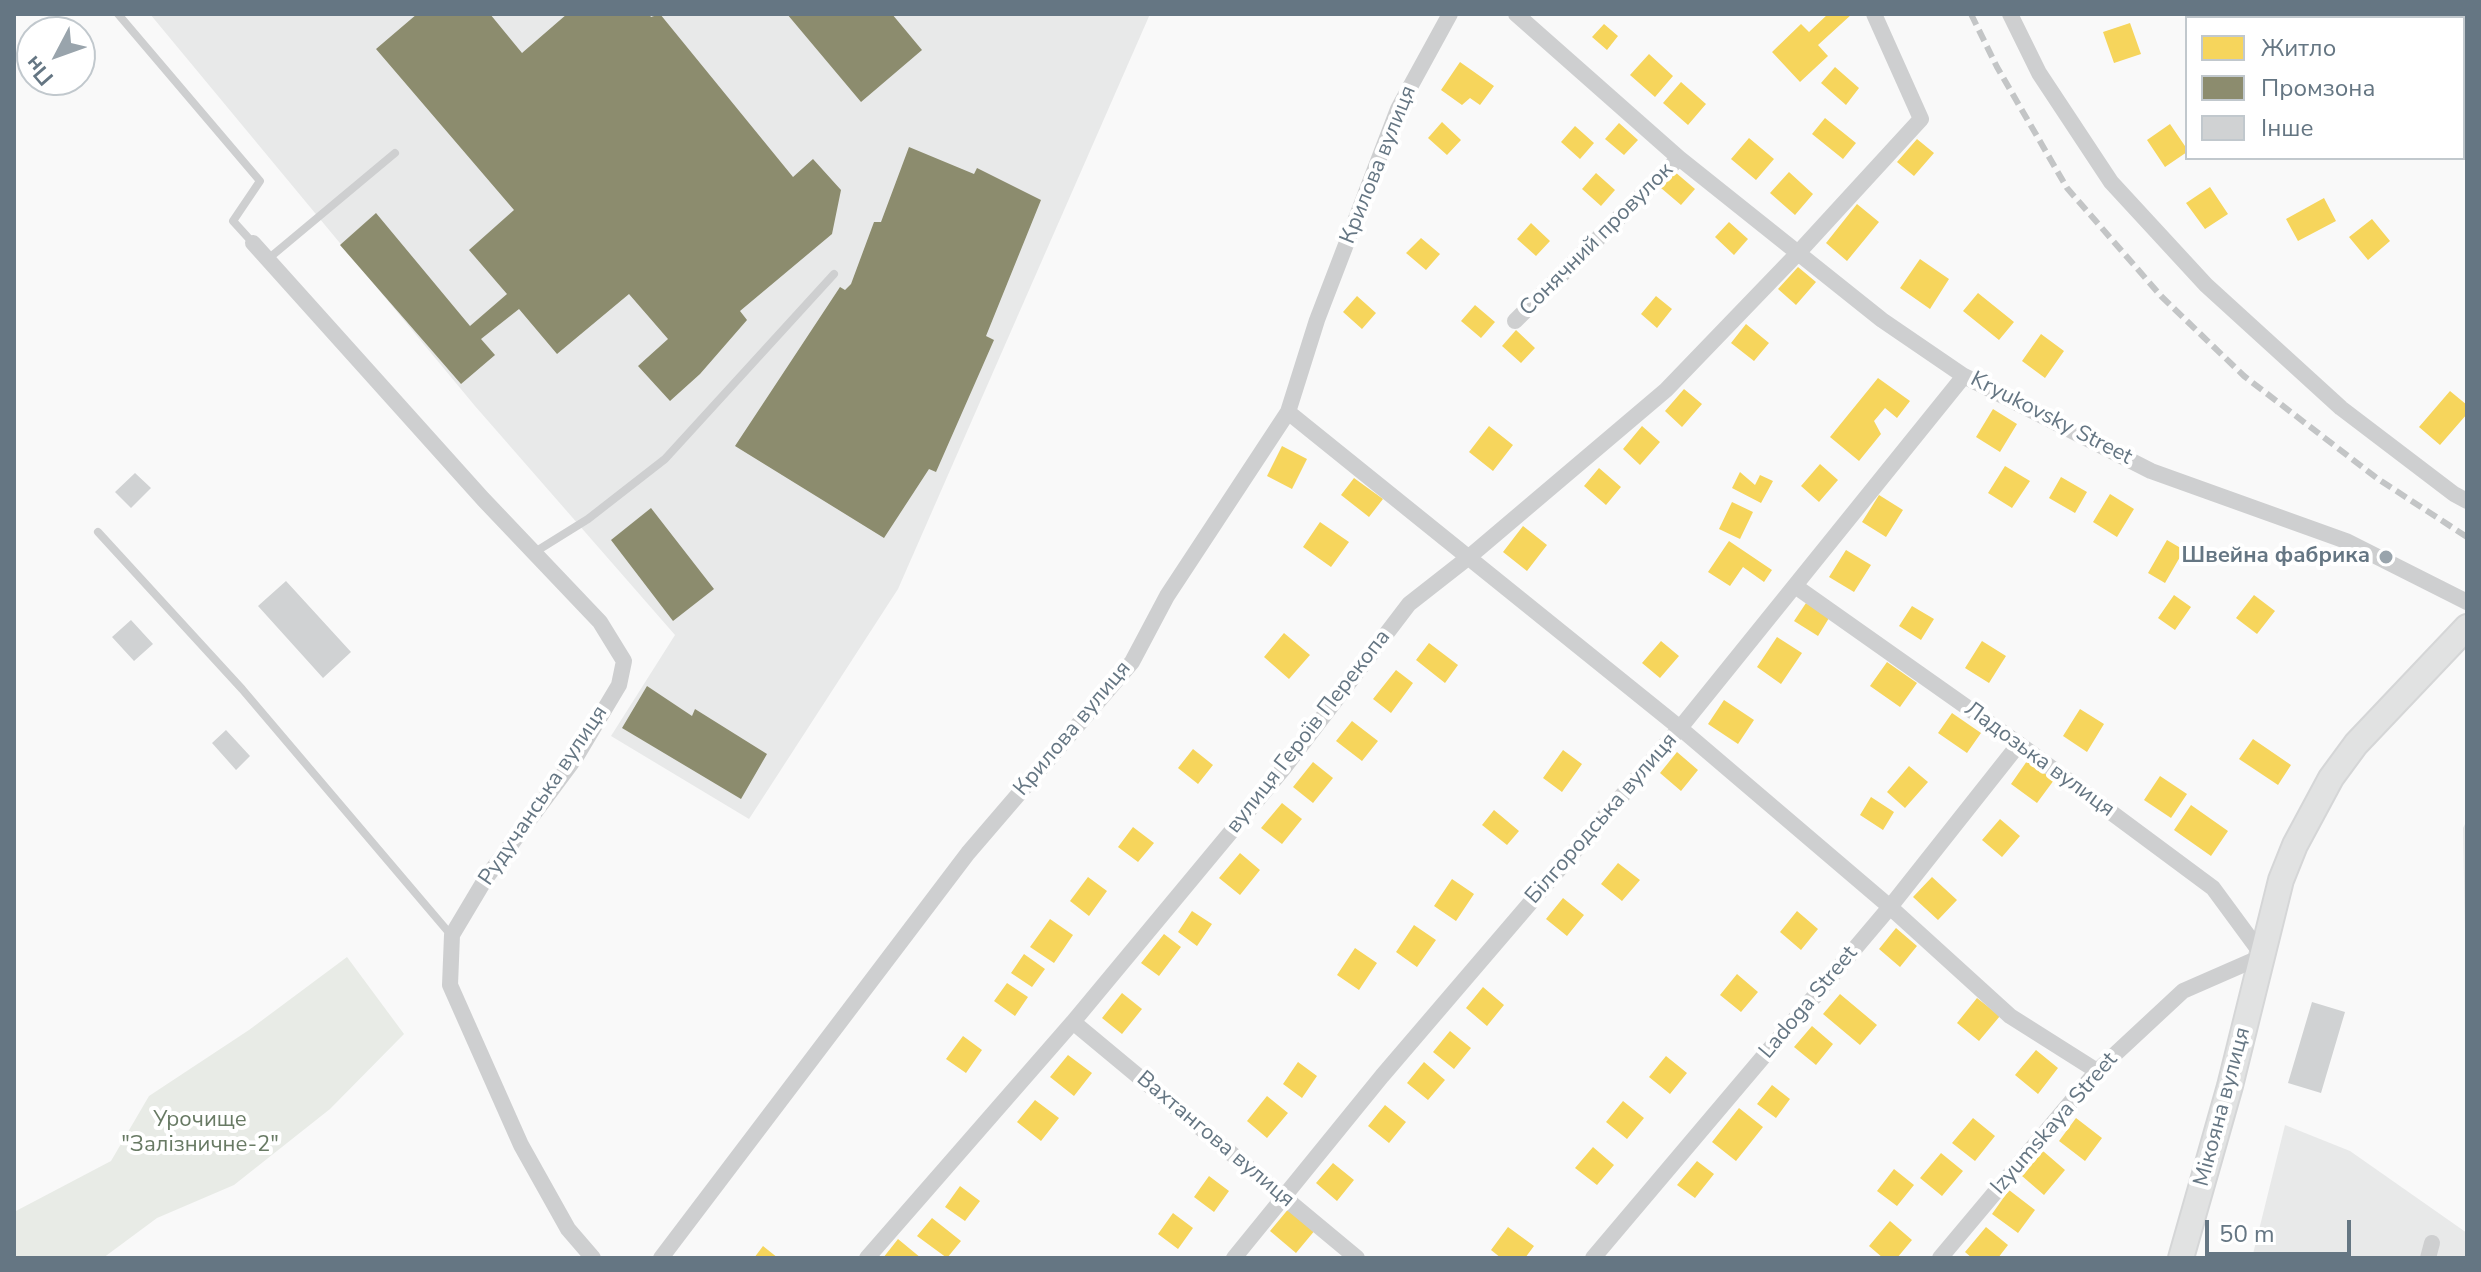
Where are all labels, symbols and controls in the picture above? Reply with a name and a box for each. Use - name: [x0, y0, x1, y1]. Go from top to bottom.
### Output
- north arrow: [16, 16, 96, 96]
- legend: [2185, 16, 2465, 160]
- text: Житло: [2261, 32, 2336, 64]
- text: Пн: [18, 49, 61, 92]
- text: Промзона: [2261, 72, 2375, 104]
- street label: Крилова вулиця: [1335, 82, 1423, 248]
- text: Інше: [2261, 112, 2313, 144]
- street label: Сонячний провулок: [1515, 158, 1679, 322]
- street label: Kryukovsky Street: [1966, 367, 2136, 471]
- place label: Швейна фабрика: [2182, 544, 2370, 570]
- marker: Швейна фабрика: [2377, 548, 2395, 566]
- street label: вулиця Героїв Перекопа: [1221, 625, 1397, 839]
- street label: Крилова вулиця: [1009, 656, 1137, 802]
- street label: Ладозька вулиця: [1959, 697, 2119, 823]
- street label: Рудучанська вулиця: [474, 701, 614, 891]
- street label: Білгородська вулиця: [1521, 728, 1683, 910]
- street label: Ladoga Street: [1754, 941, 1864, 1065]
- street label: Мікояна вулиця: [2189, 1024, 2257, 1190]
- street label: Izyumskaya Street: [1986, 1048, 2124, 1200]
- street label: Вахтангова вулиця: [1131, 1066, 1299, 1214]
- park label: Урочище "Залізничне-2": [121, 1108, 279, 1160]
- scale bar: [2209, 1204, 2355, 1254]
- text: 50 m: [2219, 1218, 2275, 1250]

